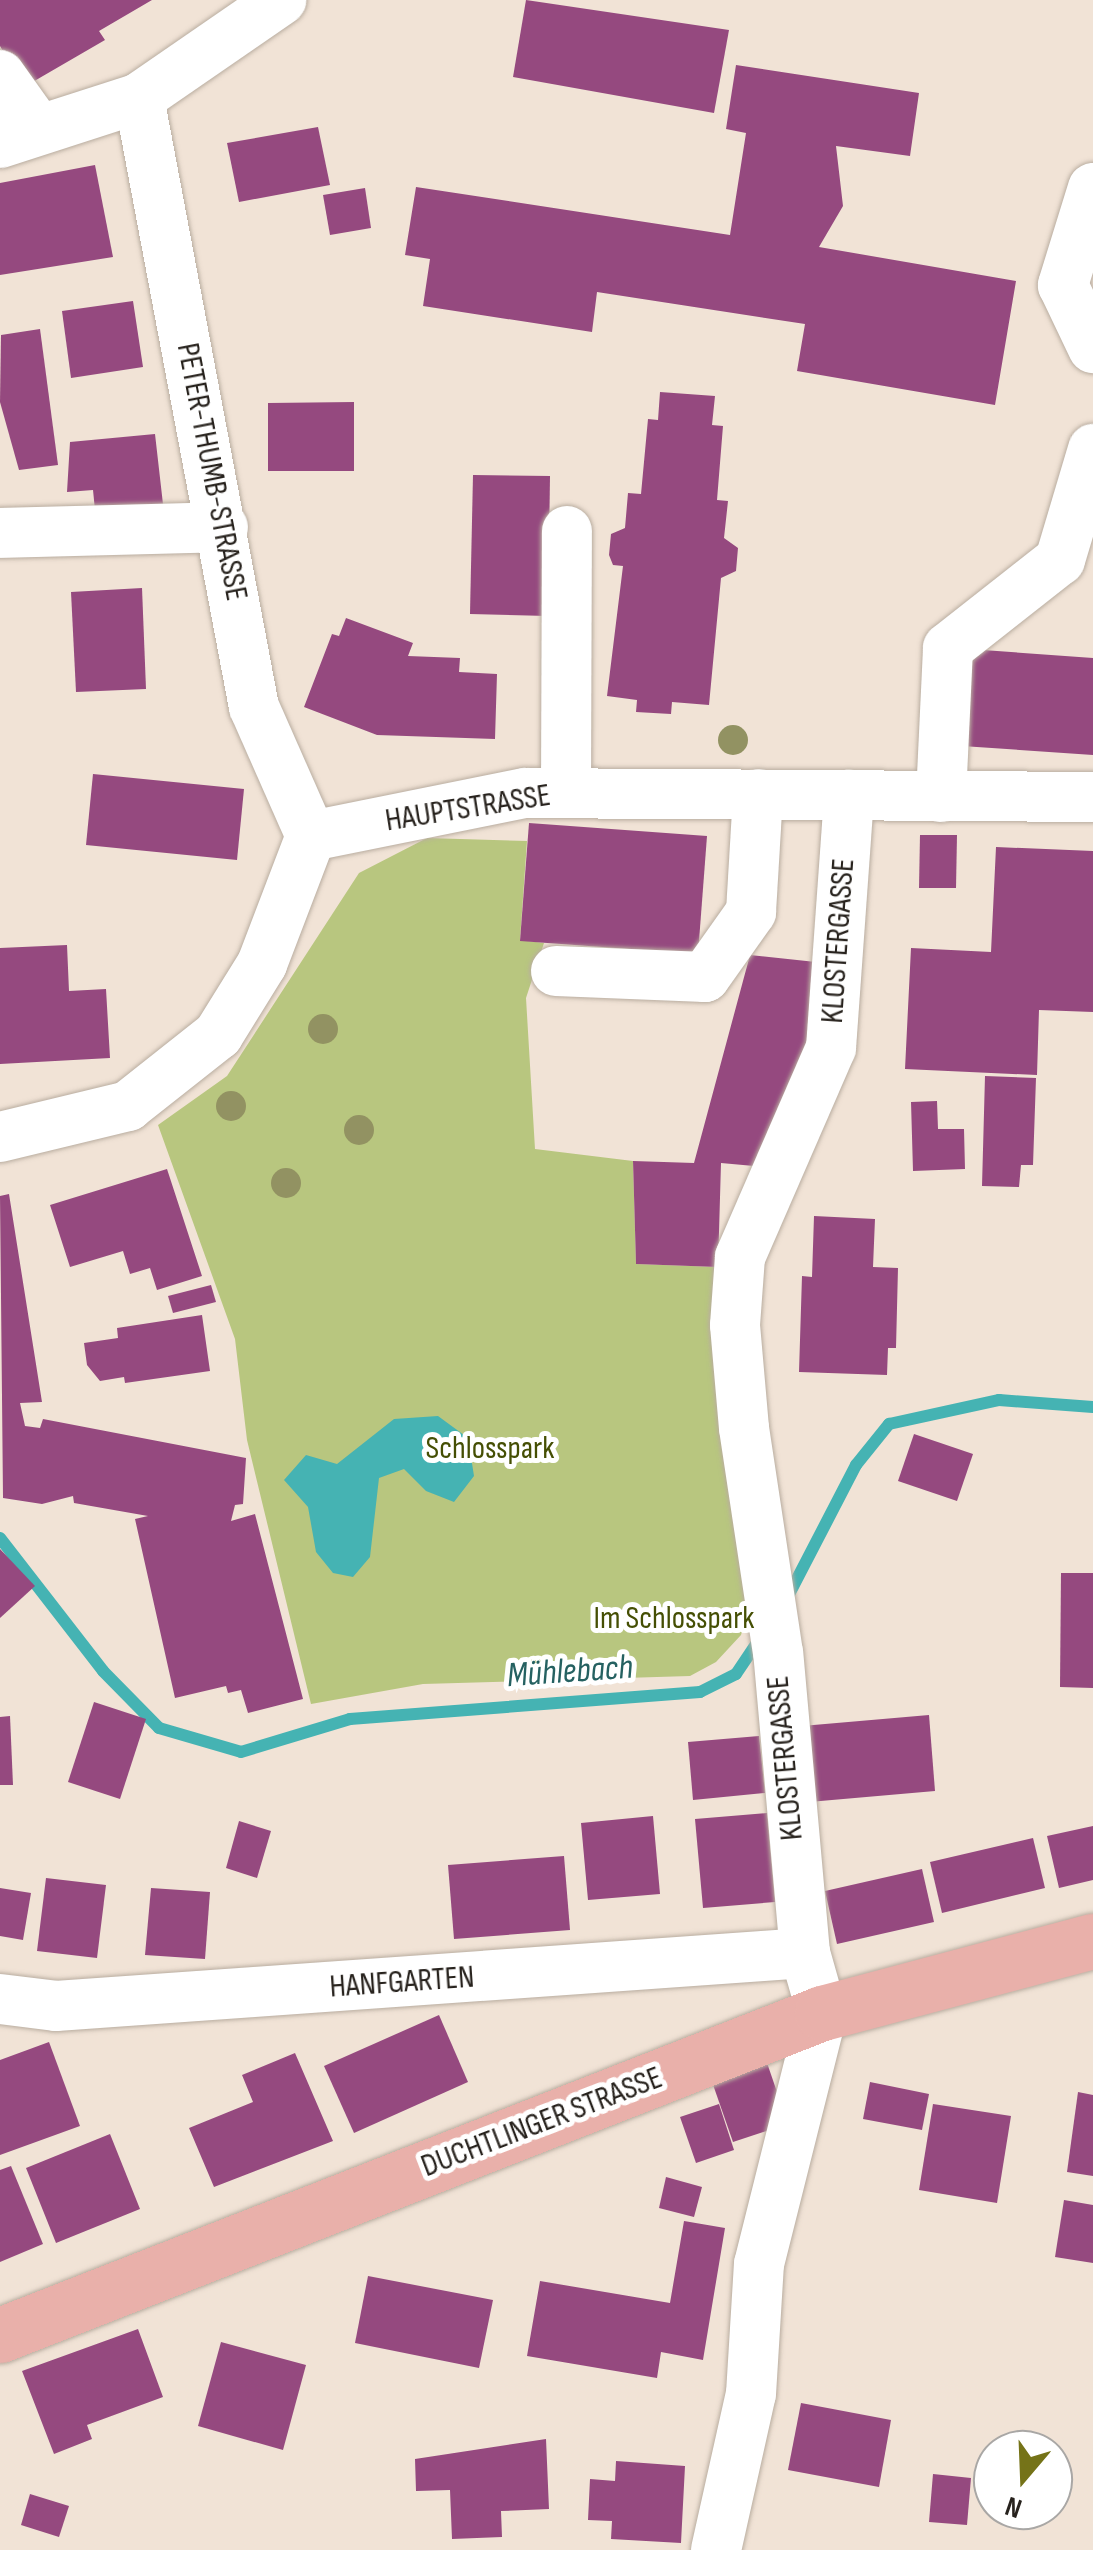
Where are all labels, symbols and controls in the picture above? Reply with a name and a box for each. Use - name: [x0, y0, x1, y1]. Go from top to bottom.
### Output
- street label: PETER-THUMB-STRASSE: [167, 340, 255, 604]
- street label: HAUPTSTRASSE: [383, 777, 553, 841]
- street label: KLOSTERGASSE: [814, 857, 864, 1025]
- park label: Schlosspark: [426, 1430, 554, 1468]
- park label: Im Schlosspark: [593, 1600, 755, 1638]
- water label: Mühlebach: [506, 1647, 634, 1697]
- street label: KLOSTERGASSE: [760, 1674, 812, 1842]
- street label: HANFGARTEN: [328, 1959, 476, 2007]
- street label: DUCHTLINGER STRASSE: [416, 2059, 668, 2187]
- north arrow: [973, 2430, 1073, 2530]
- text: N: [1001, 2489, 1026, 2525]

